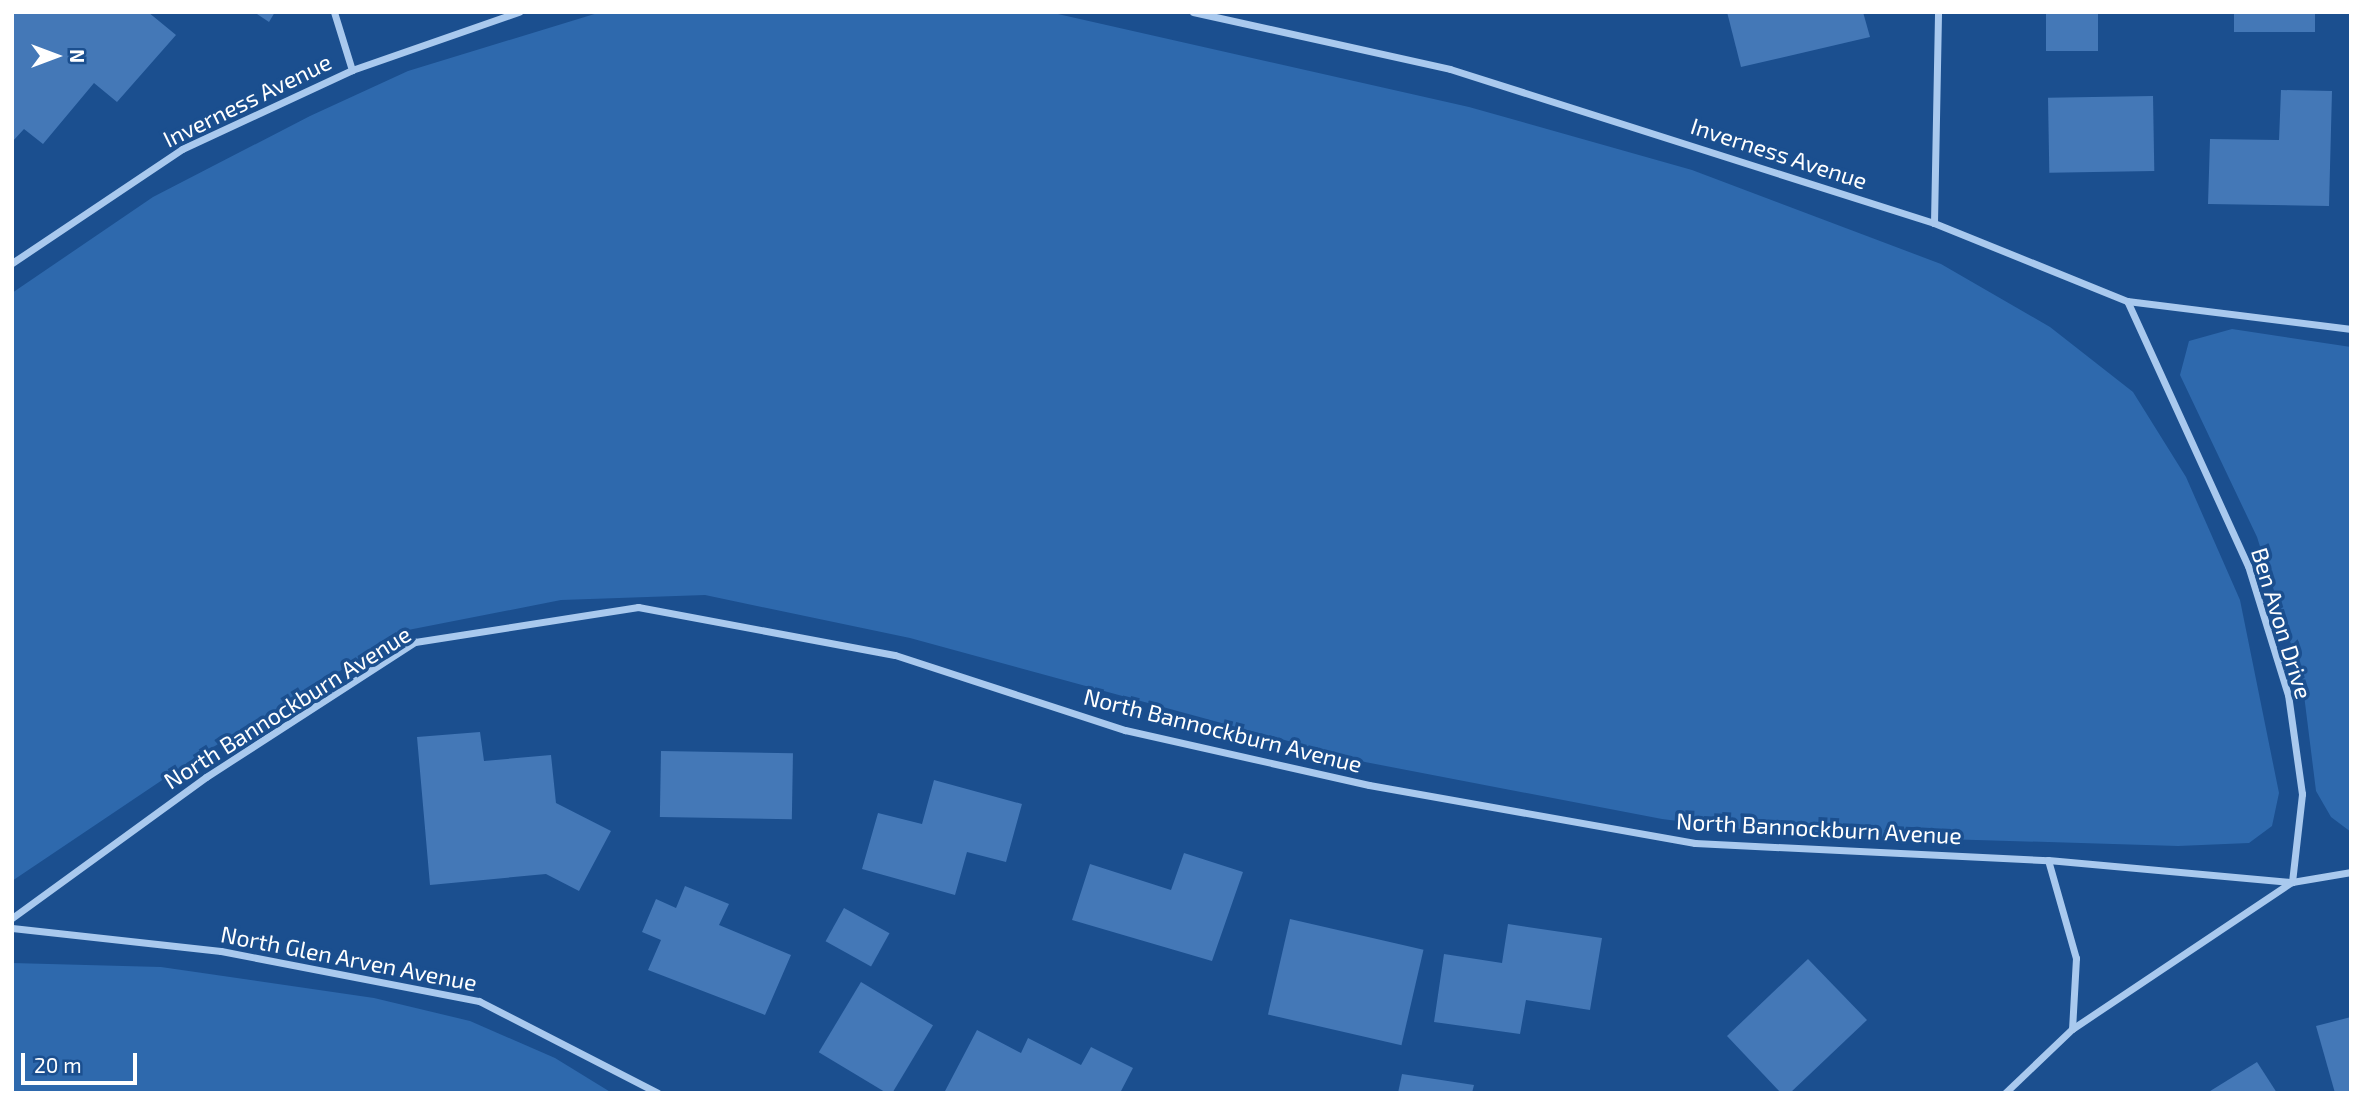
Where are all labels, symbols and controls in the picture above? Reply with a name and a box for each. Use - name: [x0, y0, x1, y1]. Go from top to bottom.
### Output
- north arrow: [21, 21, 91, 91]
- street label: Inverness Avenue: [158, 47, 336, 153]
- text: N: [66, 49, 89, 63]
- street label: Inverness Avenue: [1687, 111, 1871, 195]
- street label: Ben Avon Drive: [2246, 544, 2318, 702]
- street label: North Bannockburn Avenue: [158, 619, 416, 795]
- street label: North Bannockburn Avenue: [1081, 682, 1365, 778]
- street label: North Bannockburn Avenue: [1675, 807, 1963, 849]
- street label: North Glen Arven Avenue: [218, 920, 480, 996]
- scale bar: [24, 1038, 140, 1082]
- text: 20 m: [34, 1052, 82, 1077]

